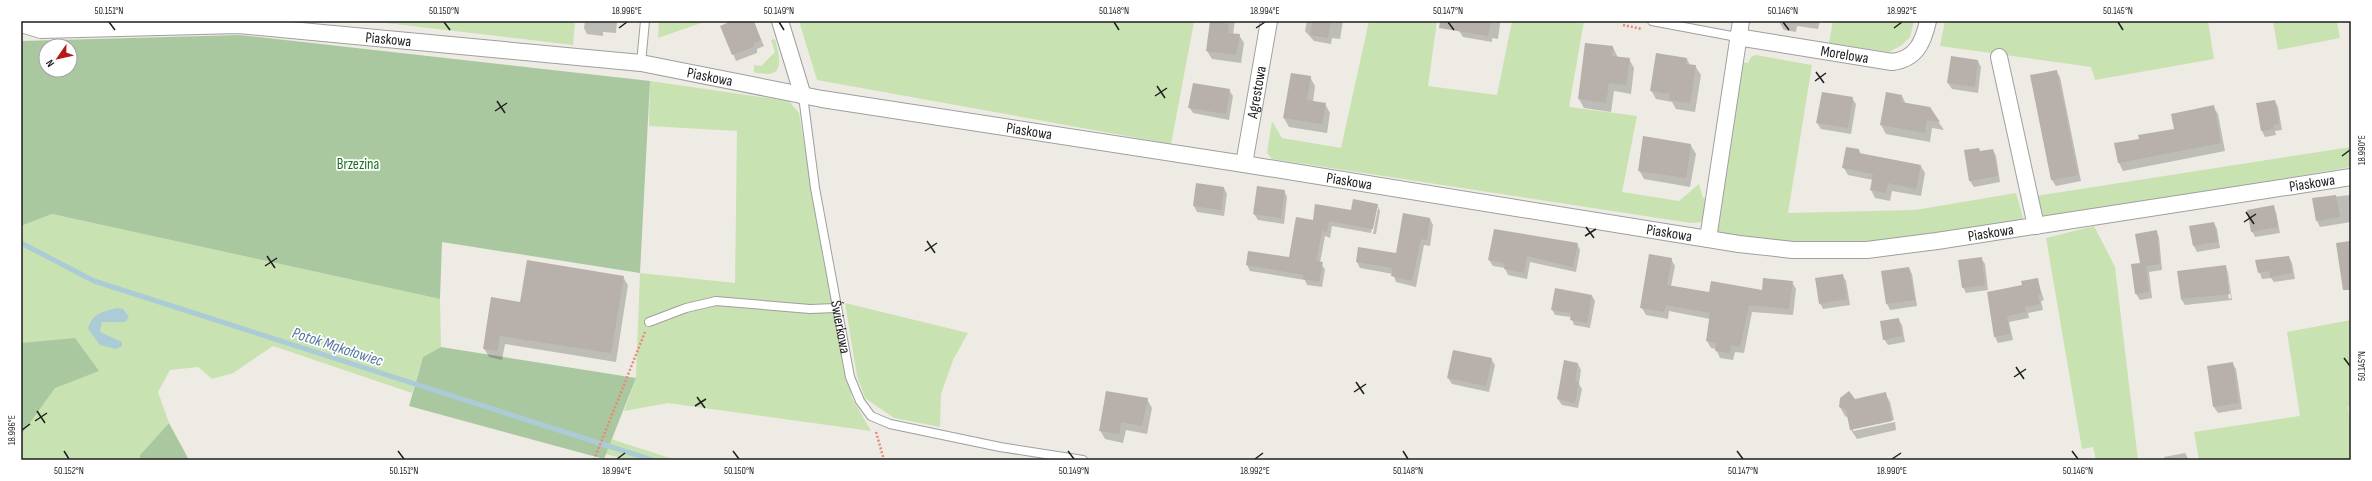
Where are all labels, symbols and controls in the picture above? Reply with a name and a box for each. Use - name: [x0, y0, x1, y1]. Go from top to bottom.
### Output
- text: 50.151°N: [95, 5, 123, 17]
- text: 50.150°N: [429, 5, 459, 17]
- text: 18.996°E: [612, 5, 642, 17]
- text: 50.149°N: [764, 5, 794, 17]
- text: 50.148°N: [1099, 5, 1129, 17]
- text: 18.994°E: [1250, 5, 1280, 17]
- text: 50.147°N: [1433, 5, 1463, 17]
- text: 50.146°N: [1768, 5, 1798, 17]
- text: 18.992°E: [1887, 5, 1917, 17]
- text: 50.145°N: [2103, 5, 2133, 17]
- street label: Piaskowa: [365, 28, 412, 51]
- north arrow: [38, 38, 78, 78]
- street label: Morelowa: [1819, 42, 1870, 68]
- text: N: [43, 57, 57, 69]
- street label: Piaskowa: [685, 63, 734, 91]
- street label: Agrestowa: [1243, 64, 1271, 121]
- street label: Piaskowa: [1005, 119, 1054, 144]
- text: 18.990°E: [2356, 135, 2368, 165]
- park label: Brzezina: [337, 155, 380, 174]
- street label: Piaskowa: [1325, 168, 1374, 195]
- street label: Piaskowa: [2288, 171, 2336, 196]
- street label: Piaskowa: [1645, 220, 1694, 246]
- street label: Piaskowa: [1967, 220, 2015, 246]
- street label: Świerkowa: [826, 299, 854, 355]
- water label: Potok Mąkołowiec: [290, 324, 386, 371]
- text: 50.145°N: [2356, 351, 2368, 381]
- text: 18.996°E: [6, 415, 18, 445]
- text: 50.152°N: [54, 465, 84, 477]
- text: 50.151°N: [390, 465, 418, 477]
- text: 18.994°E: [602, 465, 632, 477]
- text: 50.150°N: [724, 465, 754, 477]
- text: 50.149°N: [1059, 465, 1089, 477]
- text: 18.992°E: [1240, 465, 1270, 477]
- text: 50.148°N: [1393, 465, 1423, 477]
- text: 50.147°N: [1728, 465, 1758, 477]
- text: 18.990°E: [1877, 465, 1907, 477]
- text: 50.146°N: [2063, 465, 2093, 477]

